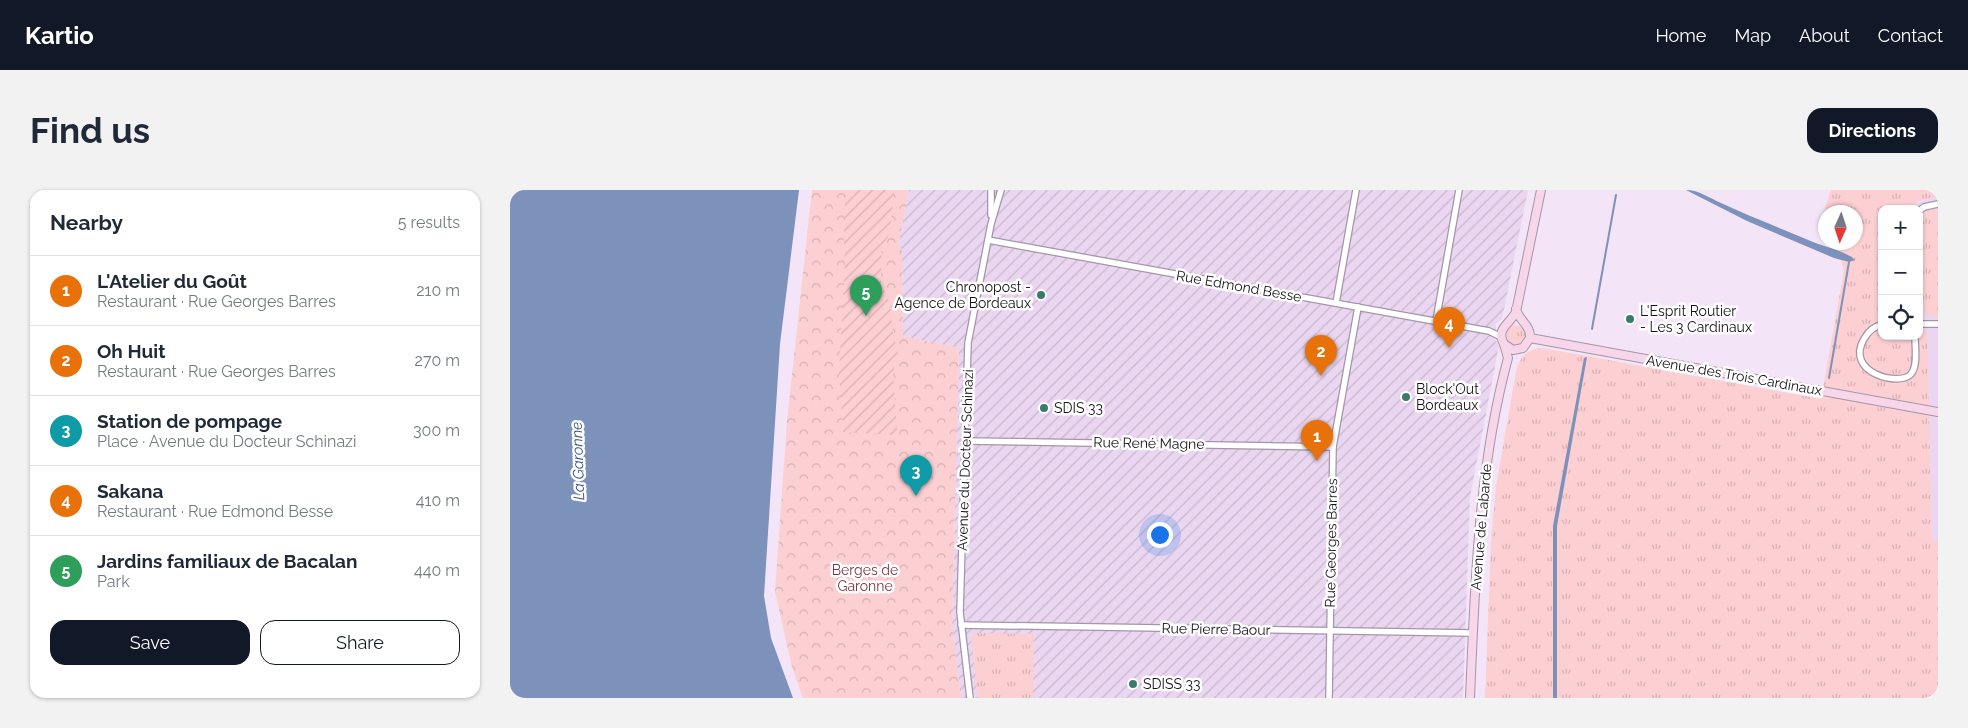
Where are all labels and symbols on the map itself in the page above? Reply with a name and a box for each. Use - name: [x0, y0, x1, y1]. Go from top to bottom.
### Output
- north arrow: [1818, 205, 1863, 250]
- street label: Rue Edmond Besse: [1175, 267, 1303, 305]
- pin: 5: [850, 275, 882, 316]
- place label: Chronopost - Agence de Bordeaux: [895, 279, 1031, 311]
- marker: Chronopost - Agence de Bordeaux: [1035, 289, 1047, 301]
- place label: L'Esprit Routier - Les 3 Cardinaux: [1640, 303, 1752, 335]
- pin: 4: [1433, 307, 1465, 348]
- marker: L'Esprit Routier - Les 3 Cardinaux: [1624, 313, 1636, 325]
- pin: 2: [1305, 335, 1337, 376]
- street label: Avenue des Trois Cardinaux: [1645, 352, 1823, 398]
- street label: Avenue du Docteur Schinazi: [954, 369, 976, 551]
- place label: Block'Out Bordeaux: [1416, 381, 1479, 413]
- marker: Block'Out Bordeaux: [1400, 391, 1412, 403]
- place label: SDIS 33: [1054, 400, 1103, 416]
- marker: SDIS 33: [1038, 402, 1050, 414]
- pin: 1: [1301, 420, 1333, 461]
- water label: La Garonne: [568, 422, 588, 500]
- street label: Rue René Magne: [1093, 434, 1205, 452]
- pin: 3: [900, 455, 932, 496]
- street label: Avenue de Labarde: [1468, 463, 1494, 591]
- street label: Rue Georges Barres: [1322, 478, 1340, 608]
- your location: [1147, 522, 1173, 548]
- park label: Berges de Garonne: [832, 562, 898, 594]
- street label: Rue Pierre Baour: [1161, 620, 1271, 638]
- place label: SDISS 33: [1143, 676, 1201, 692]
- marker: SDISS 33: [1127, 678, 1139, 690]

